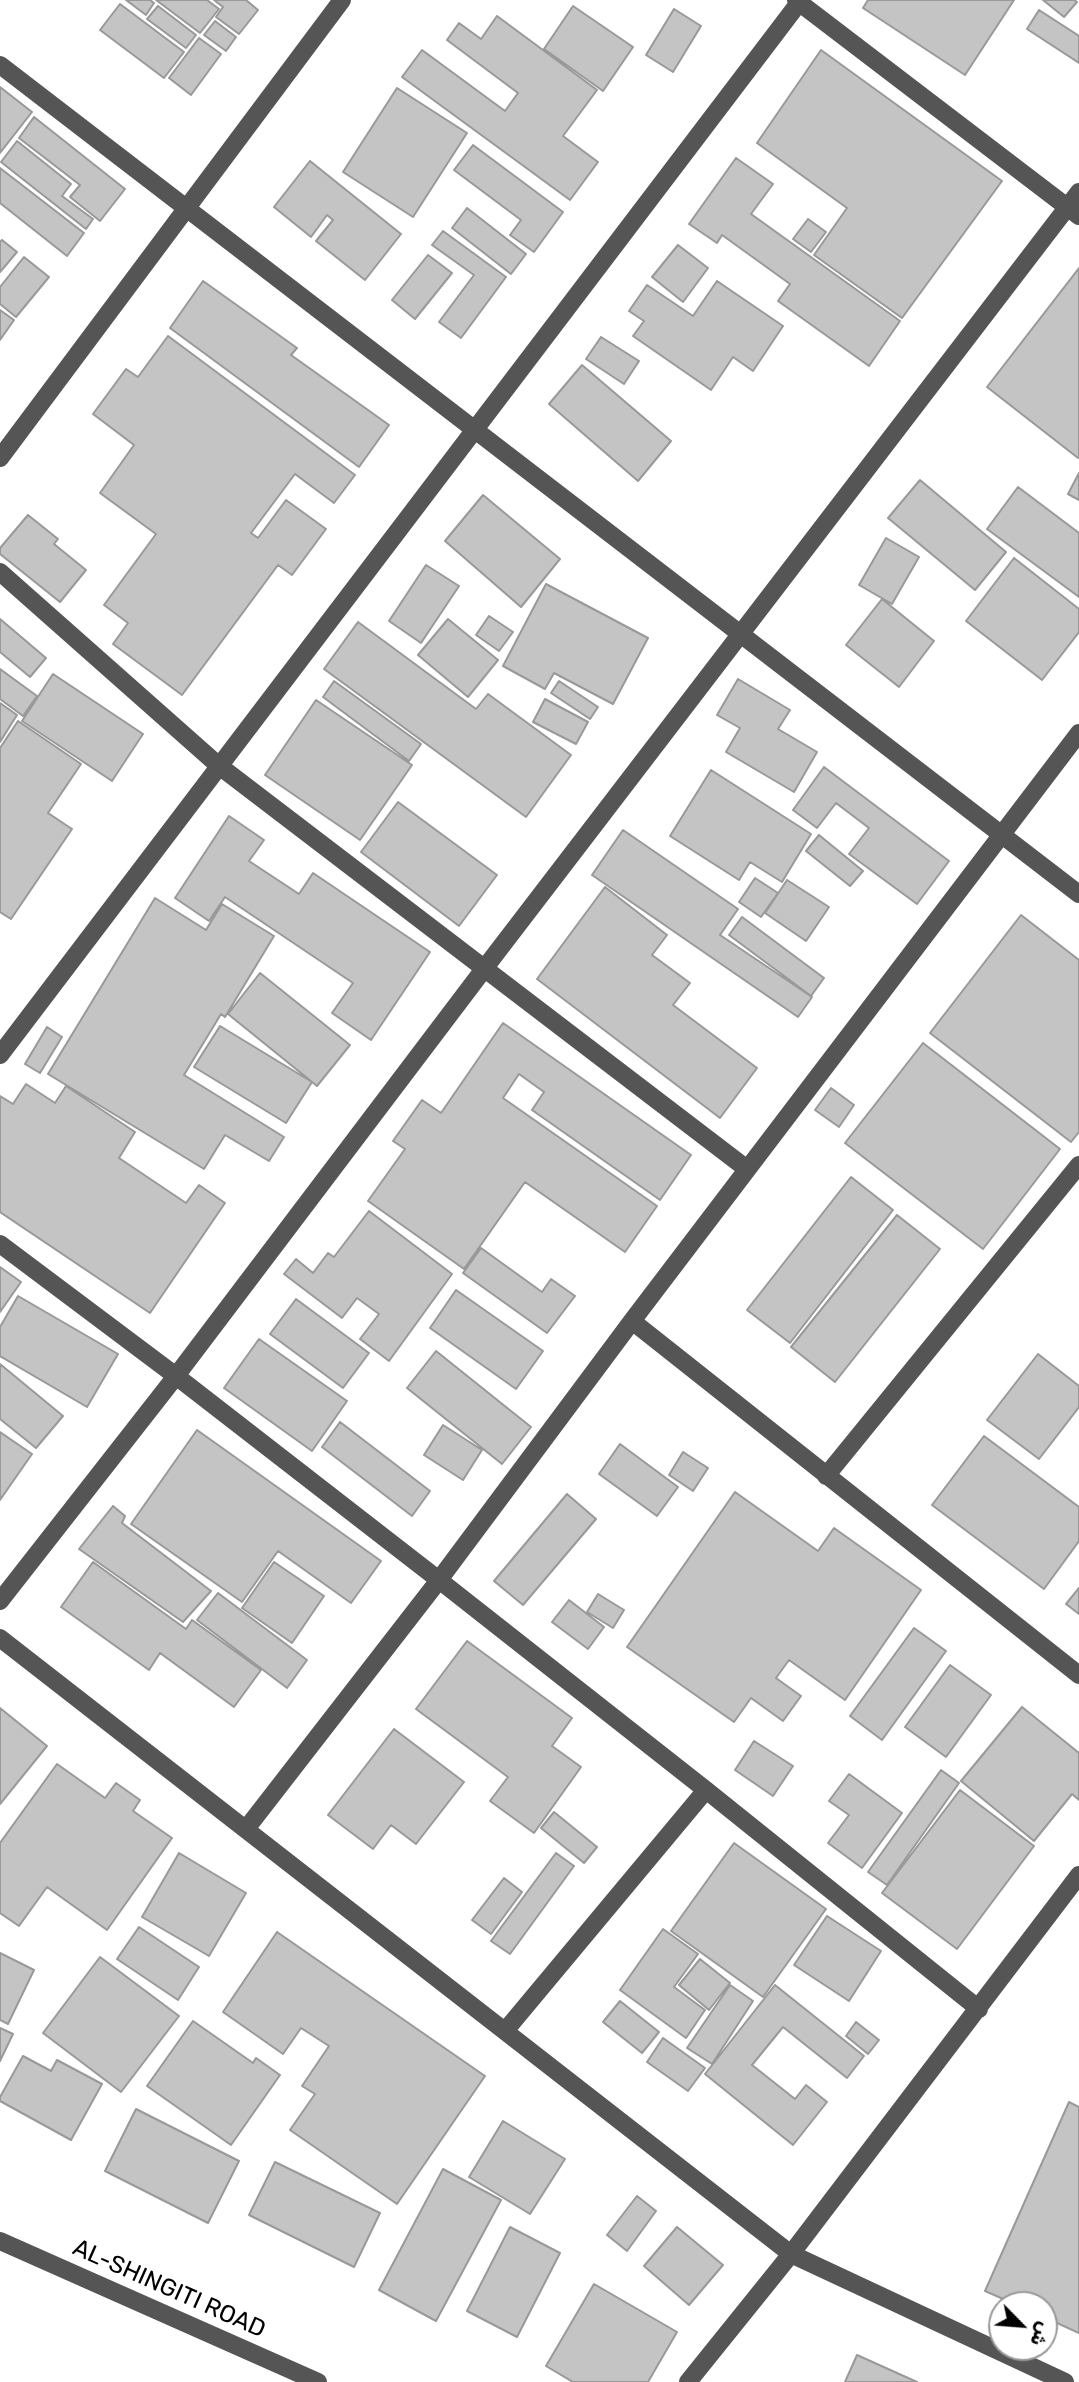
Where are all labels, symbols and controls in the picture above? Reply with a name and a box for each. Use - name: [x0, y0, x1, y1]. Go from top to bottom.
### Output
- street label: AL-SHINGITI ROAD: [68, 2234, 270, 2344]
- north arrow: [988, 2291, 1058, 2361]
- text: ش: [1025, 2318, 1056, 2350]

